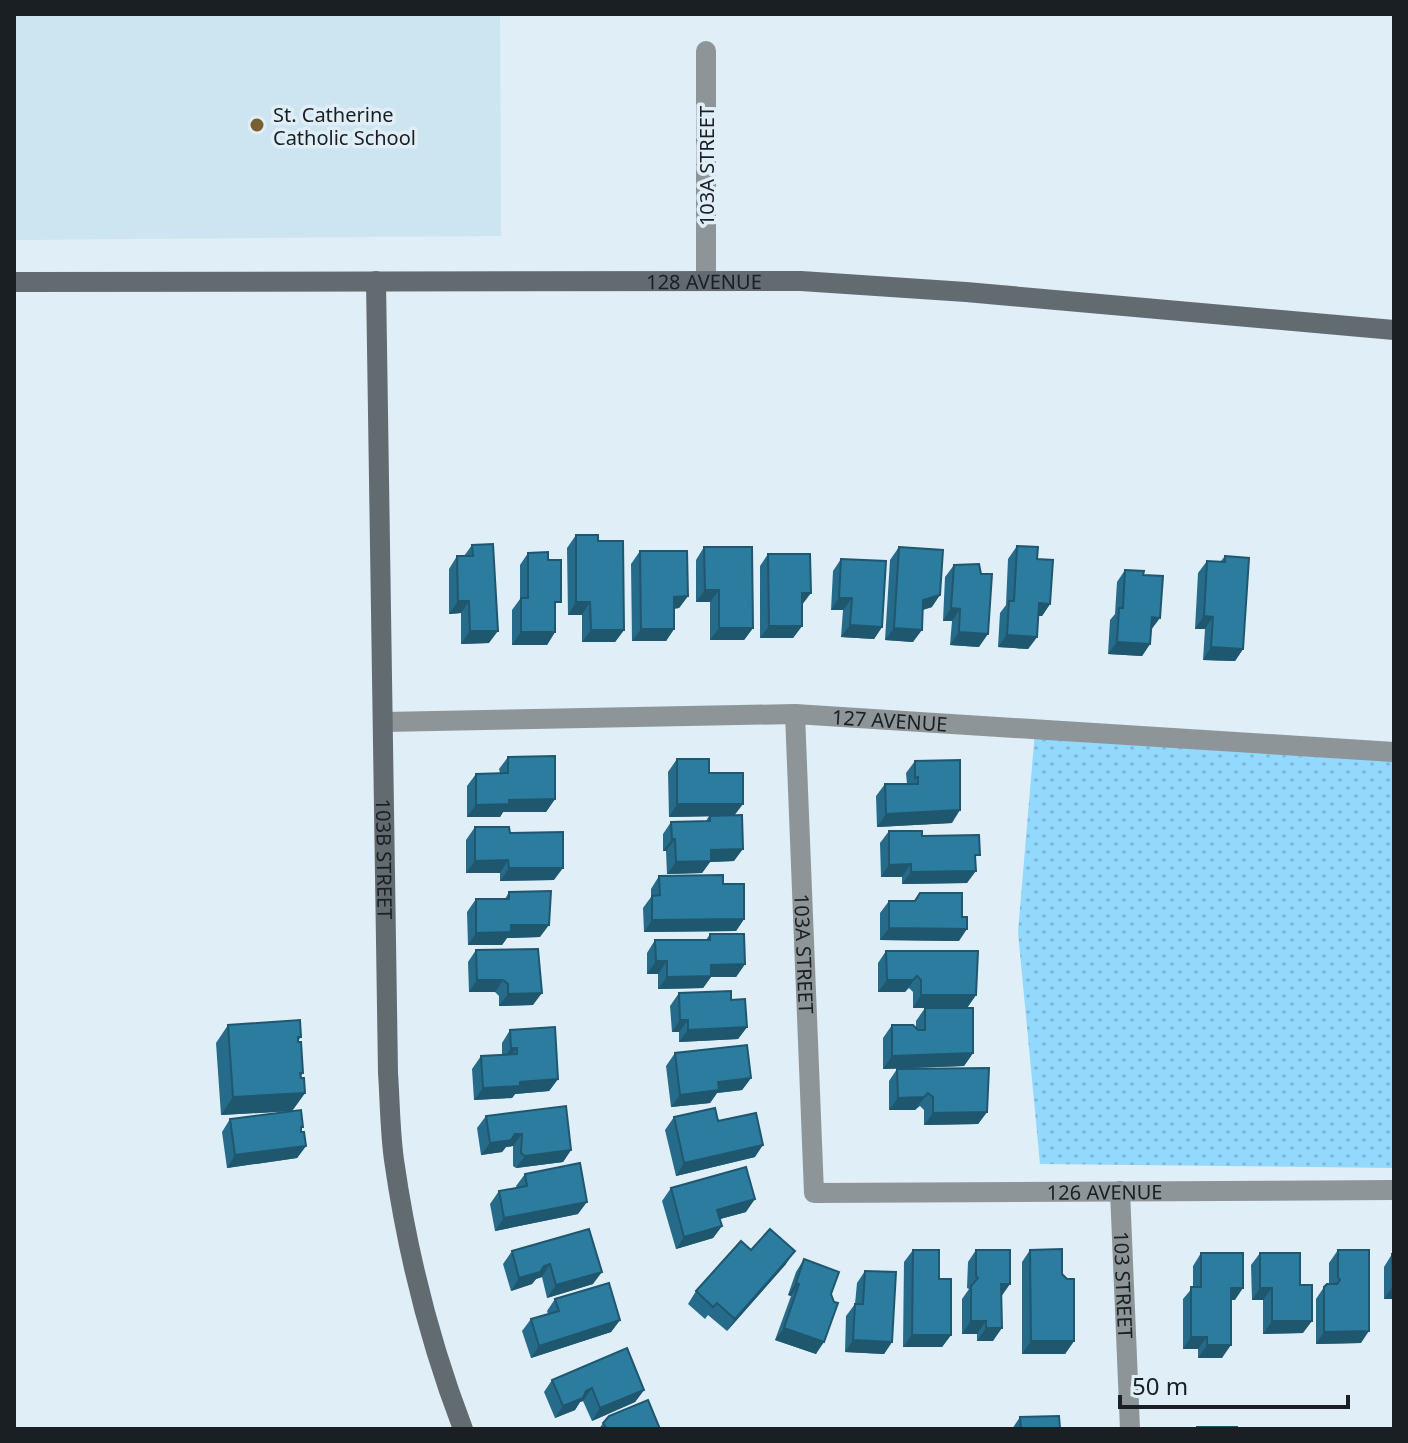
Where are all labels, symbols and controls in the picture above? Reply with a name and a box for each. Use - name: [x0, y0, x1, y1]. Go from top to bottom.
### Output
- place label: St. Catherine Catholic School: [273, 101, 416, 151]
- street label: 103A STREET: [693, 106, 720, 226]
- marker: St. Catherine Catholic School: [248, 116, 266, 134]
- street label: 128 AVENUE: [646, 268, 762, 295]
- street label: 127 AVENUE: [831, 703, 948, 737]
- street label: 103B STREET: [370, 798, 399, 919]
- street label: 103A STREET: [789, 893, 820, 1014]
- street label: 126 AVENUE: [1047, 1178, 1163, 1205]
- street label: 103 STREET: [1108, 1231, 1140, 1339]
- scale bar: [1120, 1359, 1348, 1409]
- text: 50 m: [1132, 1369, 1188, 1402]

